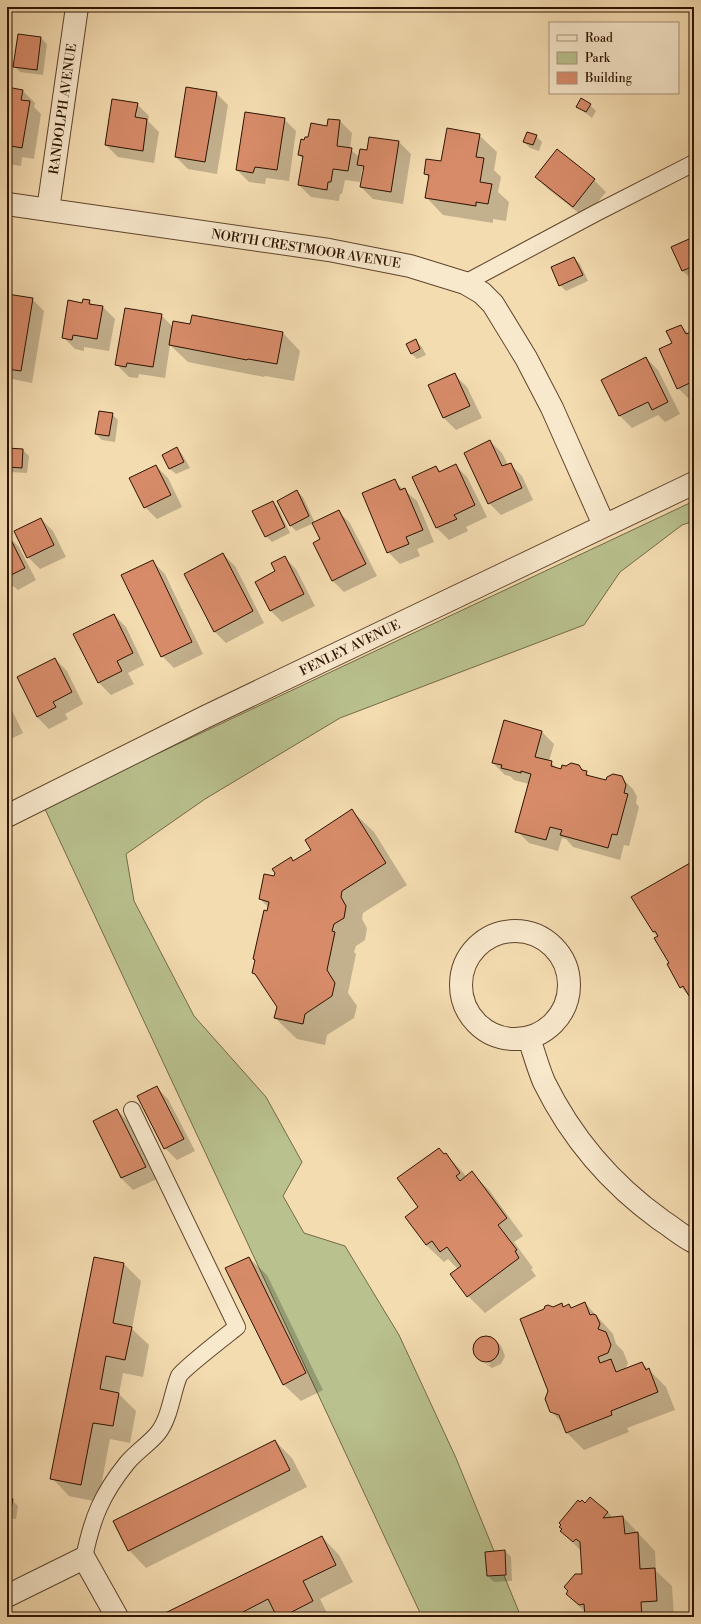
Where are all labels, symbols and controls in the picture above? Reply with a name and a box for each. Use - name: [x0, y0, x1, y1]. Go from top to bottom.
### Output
- legend: [549, 22, 679, 94]
- text: Road: [585, 31, 613, 46]
- street label: RANDOLPH AVENUE: [46, 42, 80, 176]
- text: Park: [585, 51, 611, 66]
- text: Building: [584, 71, 633, 86]
- street label: NORTH CRESTMOOR AVENUE: [210, 226, 402, 272]
- street label: FENLEY AVENUE: [297, 617, 403, 679]

